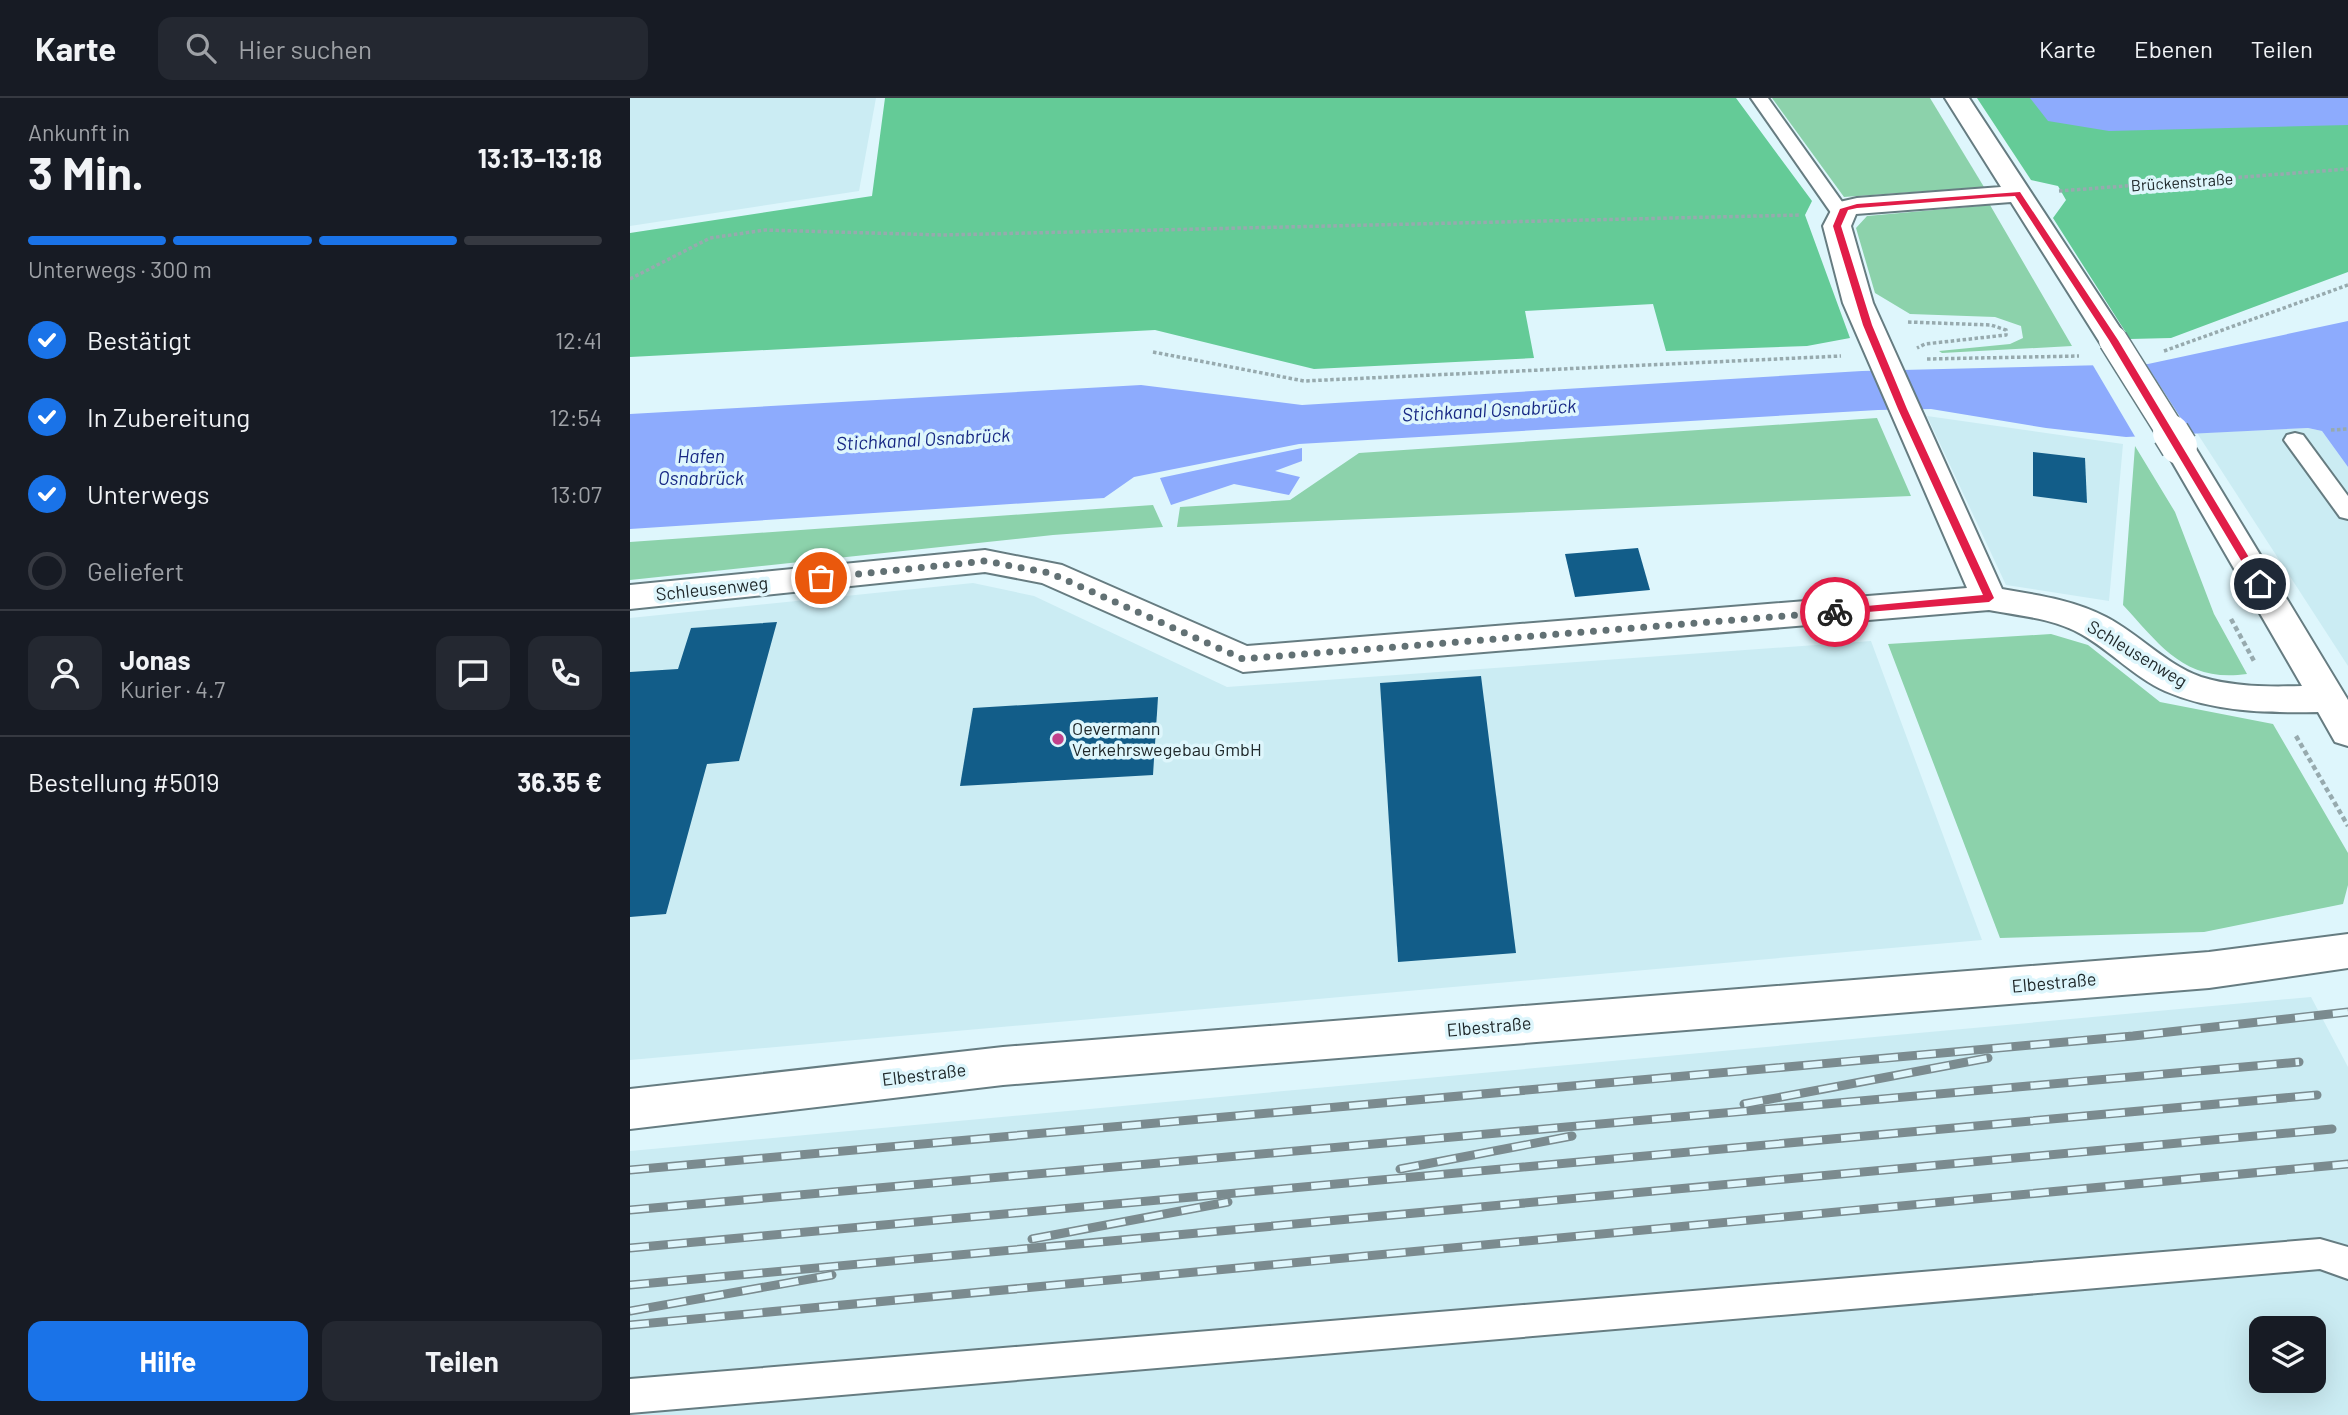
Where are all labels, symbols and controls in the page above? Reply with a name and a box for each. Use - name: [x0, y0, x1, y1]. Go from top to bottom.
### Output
- search box: [158, 17, 648, 80]
- text: Karte: [35, 28, 116, 68]
- icon: search: [182, 29, 220, 67]
- text: Hier suchen: [238, 33, 372, 64]
- text: Karte: [2039, 34, 2096, 63]
- text: Ebenen: [2134, 34, 2213, 63]
- text: Teilen: [2251, 34, 2313, 63]
- text: Ankunft in: [28, 118, 130, 146]
- text: 13:13–13:18: [478, 142, 602, 173]
- text: 3 Min.: [28, 144, 144, 199]
- street label: Brückenstraße: [2130, 168, 2234, 195]
- text: Unterwegs · 300 m: [28, 255, 212, 283]
- icon: check: [28, 321, 66, 359]
- text: Bestätigt: [87, 324, 192, 355]
- text: 12:41: [555, 326, 602, 354]
- water label: Stichkanal Osnabrück: [1401, 393, 1577, 426]
- icon: check: [28, 398, 66, 436]
- text: In Zubereitung: [87, 401, 250, 432]
- text: 12:54: [549, 403, 602, 431]
- water label: Stichkanal Osnabrück: [835, 422, 1011, 455]
- water label: Hafen Osnabrück: [658, 444, 745, 489]
- icon: check: [28, 475, 66, 513]
- text: Unterwegs: [87, 478, 209, 509]
- text: 13:07: [550, 480, 602, 508]
- pin: [791, 548, 851, 608]
- pin: [2230, 554, 2290, 614]
- text: Geliefert: [87, 555, 184, 586]
- icon: bag: [802, 559, 840, 597]
- icon: home: [2241, 565, 2279, 603]
- street label: Schleusenweg: [655, 571, 769, 605]
- courier: [1800, 577, 1870, 647]
- icon: bike: [1816, 593, 1854, 631]
- street label: Schleusenweg: [2084, 615, 2191, 692]
- button: person: [28, 636, 102, 710]
- button: chat: [436, 636, 510, 710]
- button: phone: [528, 636, 602, 710]
- text: Jonas: [120, 644, 191, 675]
- text: Kurier · 4.7: [120, 675, 225, 703]
- place label: Oevermann Verkehrswegebau GmbH: [1072, 717, 1262, 760]
- marker: Oevermann Verkehrswegebau GmbH: [1050, 731, 1066, 747]
- text: Bestellung #5019: [28, 766, 219, 797]
- text: 36.35 €: [517, 766, 602, 797]
- street label: Elbestraße: [2011, 967, 2097, 997]
- street label: Elbestraße: [1446, 1011, 1532, 1041]
- street label: Elbestraße: [880, 1058, 967, 1090]
- map controls: [2249, 1316, 2326, 1393]
- button: layers: [2249, 1316, 2326, 1393]
- button: Hilfe: [28, 1321, 308, 1401]
- button: Teilen: [322, 1321, 602, 1401]

